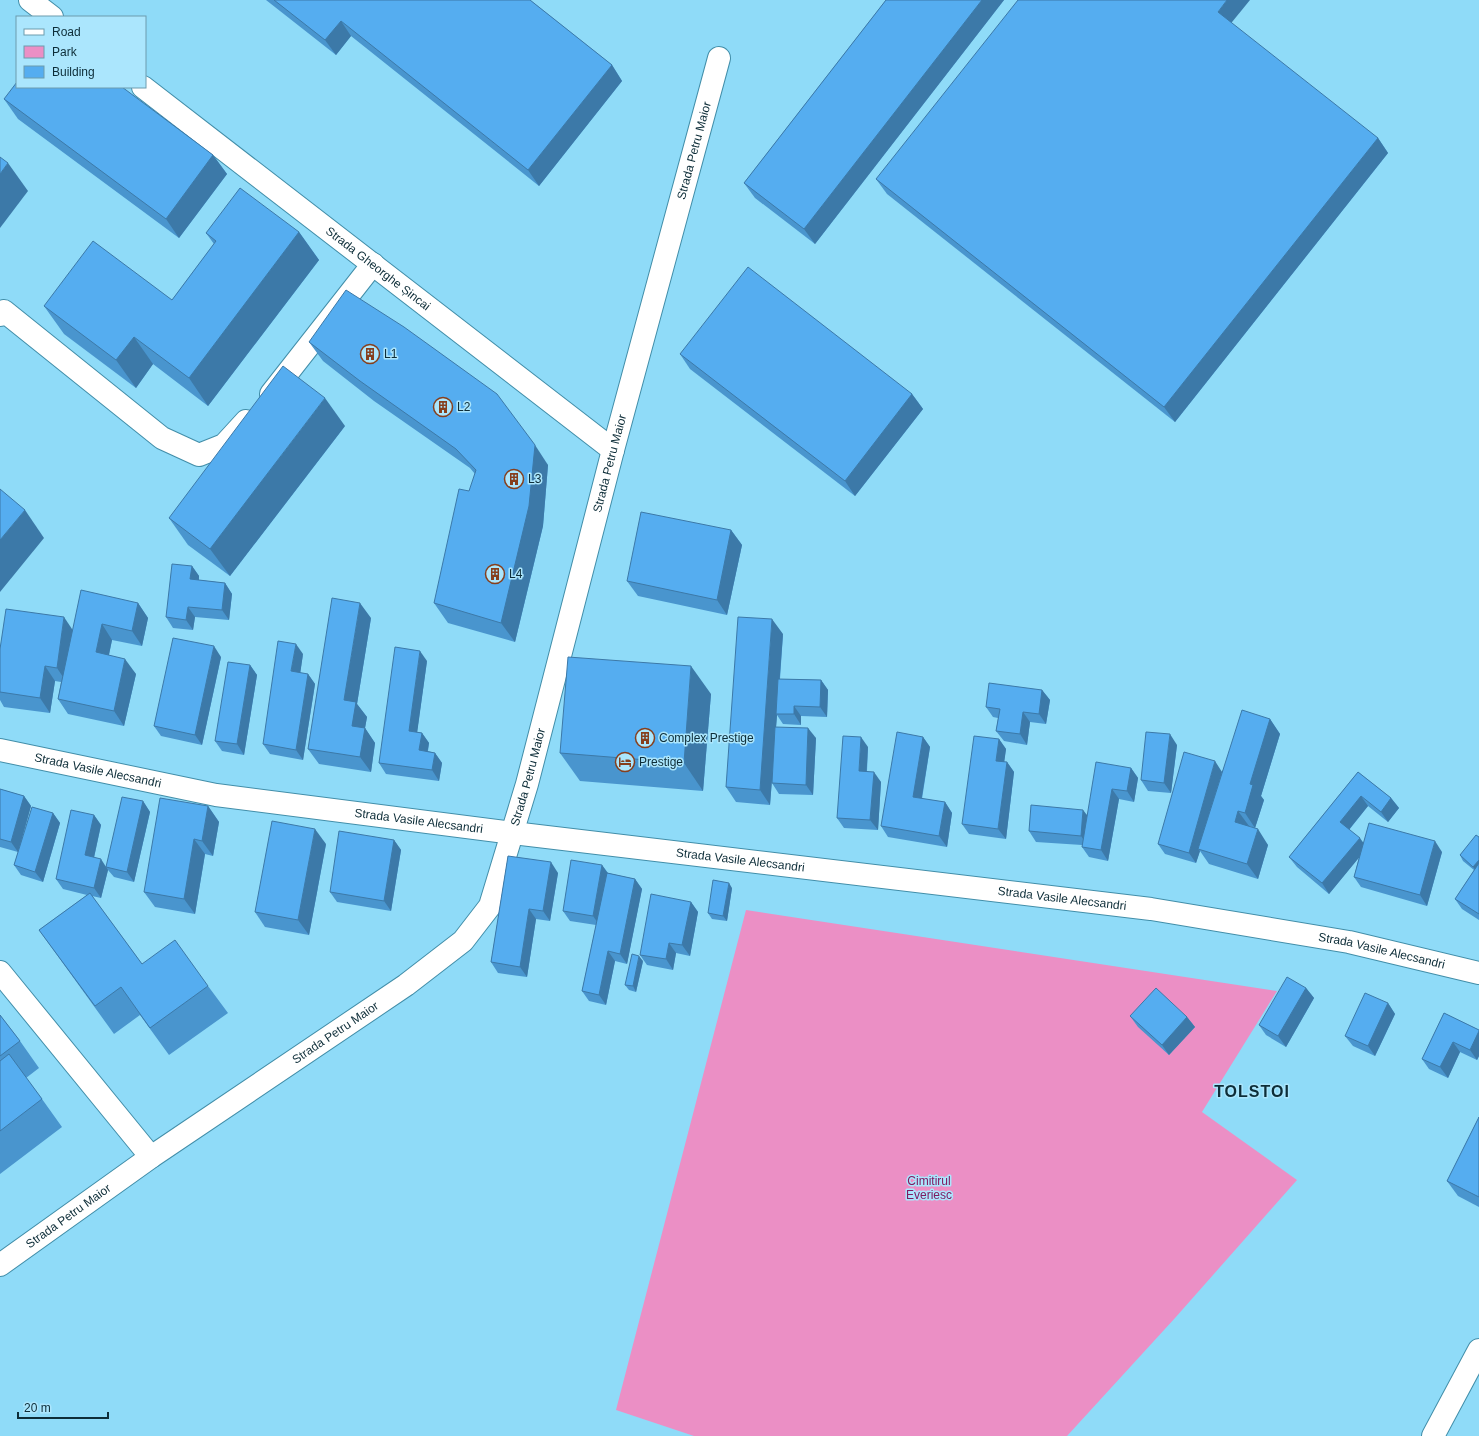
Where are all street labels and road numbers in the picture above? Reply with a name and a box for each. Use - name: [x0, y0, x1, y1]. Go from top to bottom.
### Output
- street label: Strada Petru Maior: [674, 100, 714, 201]
- street label: Strada Gheorghe Șincai: [323, 224, 433, 313]
- street label: Strada Petru Maior: [590, 413, 629, 514]
- street label: Strada Petru Maior: [508, 727, 548, 828]
- street label: Strada Vasile Alecsandri: [33, 750, 163, 790]
- street label: Strada Vasile Alecsandri: [354, 806, 484, 836]
- street label: Strada Vasile Alecsandri: [675, 845, 805, 875]
- street label: Strada Vasile Alecsandri: [997, 884, 1127, 913]
- street label: Strada Vasile Alecsandri: [1317, 930, 1446, 972]
- street label: Strada Petru Maior: [290, 999, 381, 1067]
- street label: Strada Petru Maior: [23, 1181, 113, 1251]

